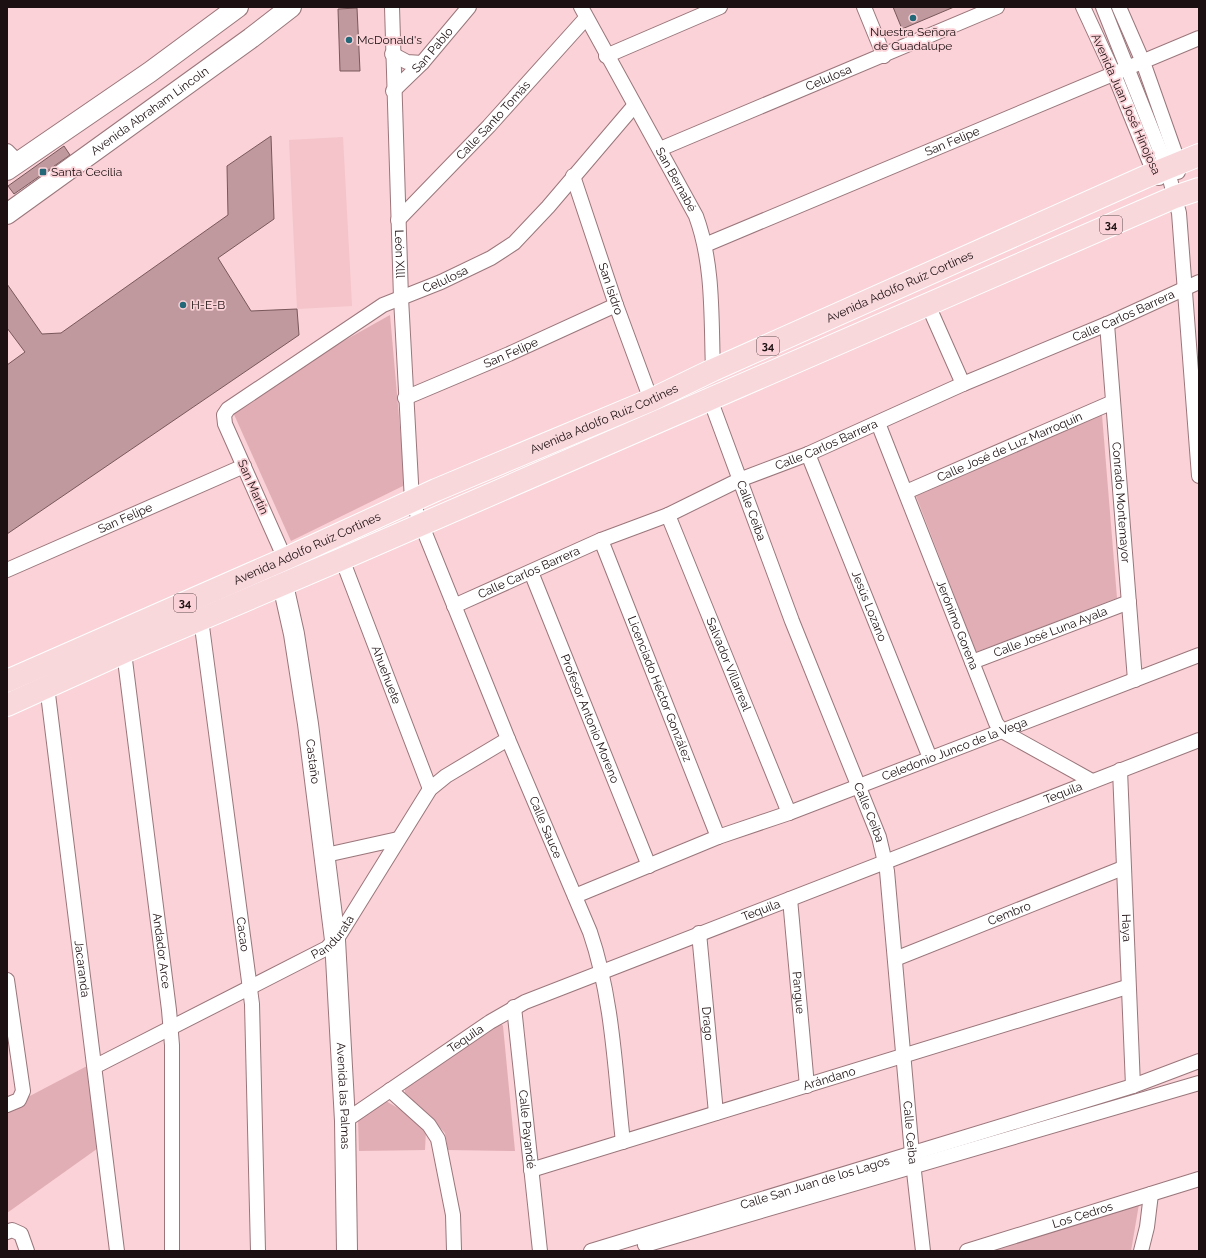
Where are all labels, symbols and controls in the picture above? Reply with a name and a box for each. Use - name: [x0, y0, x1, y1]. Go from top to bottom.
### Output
- marker: Nuestra Señora de Guadalupe: [908, 13, 918, 23]
- street label: San Pablo: [409, 24, 456, 76]
- place label: Nuestra Señora de Guadalupe: [870, 25, 956, 53]
- street label: Avenida Juan José Hinojosa: [1089, 31, 1163, 177]
- place label: McDonald's: [357, 33, 422, 47]
- marker: McDonald's: [344, 35, 354, 45]
- street label: Celulosa: [804, 62, 854, 94]
- street label: Avenida Abraham Lincoln: [88, 64, 211, 158]
- street label: Calle Santo Tomás: [453, 78, 533, 163]
- street label: San Felipe: [923, 124, 982, 159]
- street label: San Bernabé: [653, 145, 699, 214]
- place label: Santa Cecilia: [51, 165, 122, 179]
- marker: Santa Cecilia: [38, 167, 48, 177]
- road number: 34: [1100, 216, 1122, 234]
- street label: León Xlll: [392, 229, 407, 279]
- street label: Avenida Adolfo Ruíz Cortines: [824, 248, 976, 326]
- street label: San Isidro: [595, 261, 626, 317]
- street label: Celulosa: [421, 263, 470, 296]
- street label: Calle Carlos Barrera: [1070, 287, 1177, 345]
- place label: H-E-B: [191, 298, 225, 312]
- marker: H-E-B: [178, 300, 188, 310]
- street label: San Felipe: [481, 335, 540, 371]
- road number: 34: [757, 337, 779, 355]
- street label: Avenida Adolfo Ruíz Cortines: [528, 381, 680, 457]
- street label: Calle José de Luz Marroquín: [935, 409, 1084, 485]
- street label: Calle Carlos Barrera: [773, 417, 880, 473]
- street label: Conrado Montemayor: [1109, 441, 1133, 564]
- street label: San Martín: [235, 457, 271, 517]
- street label: Calle Ceiba: [734, 479, 769, 543]
- street label: San Felipe: [96, 500, 154, 536]
- street label: Avenida Adolfo Ruíz Cortines: [231, 509, 383, 588]
- street label: Calle Carlos Barrera: [476, 543, 582, 601]
- street label: Jesús Lozano: [849, 569, 890, 644]
- street label: Jerónimo Gorena: [934, 578, 981, 672]
- road number: 34: [174, 594, 196, 612]
- street label: Calle José Luna Ayala: [992, 604, 1109, 660]
- street label: Licenciado Héctor González: [625, 614, 695, 764]
- street label: Salvador Villarreal: [703, 615, 754, 714]
- street label: Ahuehuete: [369, 644, 404, 706]
- street label: Profesor Antonio Moreno: [558, 652, 622, 785]
- street label: Celedonio Junco de la Vega: [880, 715, 1029, 784]
- street label: Castaño: [303, 738, 322, 785]
- street label: Tequila: [1042, 779, 1084, 807]
- street label: Calle Ceiba: [851, 780, 887, 844]
- street label: Calle Sauce: [526, 794, 565, 860]
- street label: Tequila: [740, 897, 782, 924]
- street label: Cembro: [986, 899, 1033, 928]
- street label: Andador Arce: [150, 912, 173, 989]
- street label: Pandurata: [309, 913, 357, 962]
- street label: Haya: [1119, 914, 1134, 942]
- street label: Cacao: [234, 916, 252, 953]
- street label: Jacaranda: [72, 940, 92, 998]
- street label: Pangue: [790, 971, 807, 1014]
- street label: Drago: [699, 1006, 716, 1041]
- street label: Tequila: [445, 1022, 486, 1056]
- street label: Avenida las Palmas: [334, 1042, 352, 1150]
- street label: Arándano: [801, 1064, 857, 1093]
- street label: Calle Payandé: [516, 1089, 538, 1170]
- street label: Calle Ceiba: [900, 1100, 920, 1165]
- street label: Calle San Juan de los Lagos: [739, 1153, 891, 1212]
- street label: Los Cedros: [1051, 1199, 1115, 1231]

